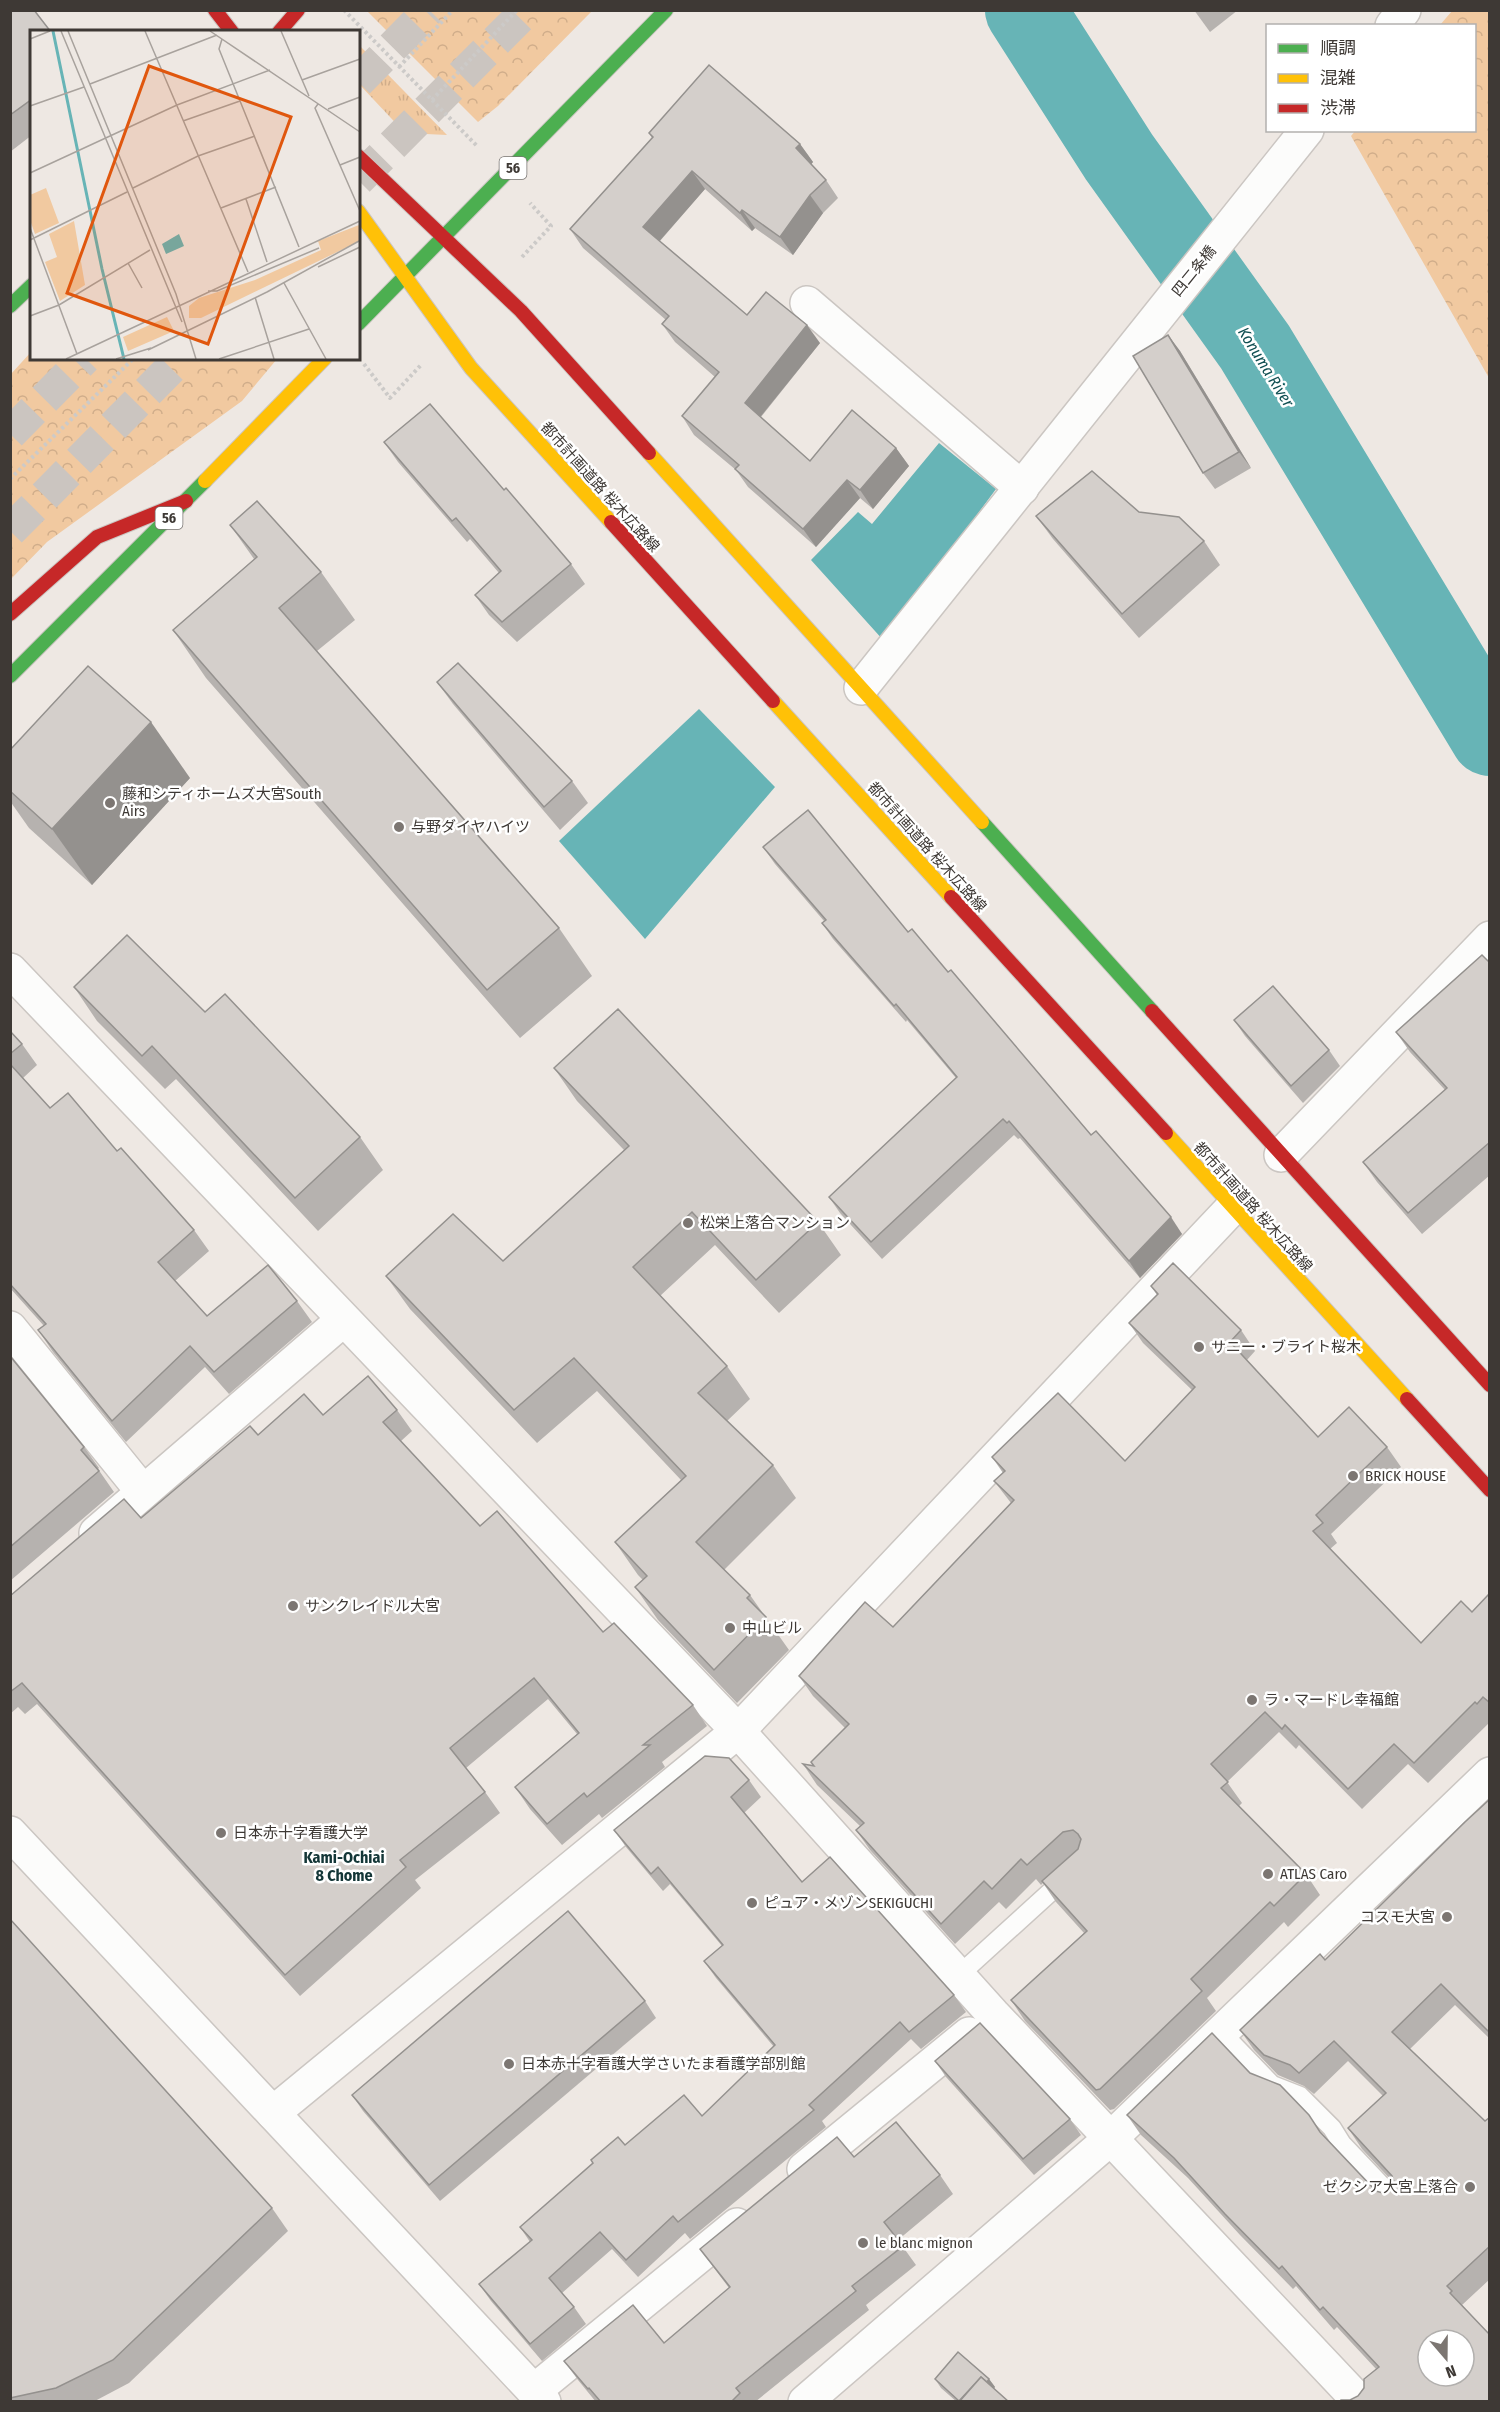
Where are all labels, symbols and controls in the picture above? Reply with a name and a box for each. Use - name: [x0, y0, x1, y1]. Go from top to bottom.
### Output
- legend: [1266, 24, 1476, 132]
- inset map: [30, 30, 360, 360]
- text: 順調: [1320, 37, 1356, 59]
- text: 混雑: [1320, 67, 1356, 89]
- text: 渋滞: [1320, 97, 1356, 119]
- road number: 56: [500, 157, 526, 179]
- street label: 四二条橋: [1168, 242, 1220, 300]
- water label: Konuma River: [1234, 324, 1298, 411]
- street label: 都市計画道路 桜木広路線: [537, 418, 663, 556]
- road number: 56: [156, 507, 182, 529]
- street label: 都市計画道路 桜木広路線: [864, 778, 990, 916]
- place label: 藤和シティホームズ大宮South Airs: [122, 785, 322, 820]
- marker: 藤和シティホームズ大宮South Airs: [103, 796, 117, 810]
- place label: 与野ダイヤハイツ: [411, 818, 530, 836]
- marker: 与野ダイヤハイツ: [392, 820, 406, 834]
- street label: 都市計画道路 桜木広路線: [1190, 1138, 1316, 1276]
- place label: 松栄上落合マンション: [700, 1214, 850, 1232]
- marker: 松栄上落合マンション: [681, 1216, 695, 1230]
- place label: サニー・ブライト桜木: [1211, 1338, 1361, 1356]
- marker: サニー・ブライト桜木: [1192, 1340, 1206, 1354]
- place label: BRICK HOUSE: [1365, 1467, 1446, 1485]
- marker: BRICK HOUSE: [1346, 1469, 1360, 1483]
- place label: サンクレイドル大宮: [305, 1597, 440, 1615]
- marker: サンクレイドル大宮: [286, 1599, 300, 1613]
- place label: 中山ビル: [742, 1619, 802, 1637]
- marker: 中山ビル: [723, 1621, 737, 1635]
- place label: ラ・マードレ幸福館: [1264, 1691, 1399, 1709]
- marker: ラ・マードレ幸福館: [1245, 1693, 1259, 1707]
- place label: 日本赤十字看護大学: [233, 1824, 368, 1842]
- marker: 日本赤十字看護大学: [214, 1826, 228, 1840]
- district label: Kami-Ochiai 8 Chome: [303, 1848, 385, 1885]
- place label: ATLAS Caro: [1280, 1865, 1347, 1883]
- marker: ATLAS Caro: [1261, 1867, 1275, 1881]
- place label: ピュア・メゾンSEKIGUCHI: [764, 1894, 933, 1912]
- marker: ピュア・メゾンSEKIGUCHI: [745, 1896, 759, 1910]
- place label: コスモ大宮: [1360, 1908, 1435, 1926]
- marker: コスモ大宮: [1440, 1910, 1454, 1924]
- place label: 日本赤十字看護大学さいたま看護学部別館: [521, 2055, 806, 2073]
- marker: 日本赤十字看護大学さいたま看護学部別館: [502, 2057, 516, 2071]
- place label: ゼクシア大宮上落合: [1323, 2178, 1458, 2196]
- marker: ゼクシア大宮上落合: [1463, 2180, 1477, 2194]
- place label: le blanc mignon: [875, 2234, 973, 2252]
- marker: le blanc mignon: [856, 2236, 870, 2250]
- north arrow: [1416, 2328, 1476, 2388]
- text: N: [1443, 2361, 1459, 2382]

